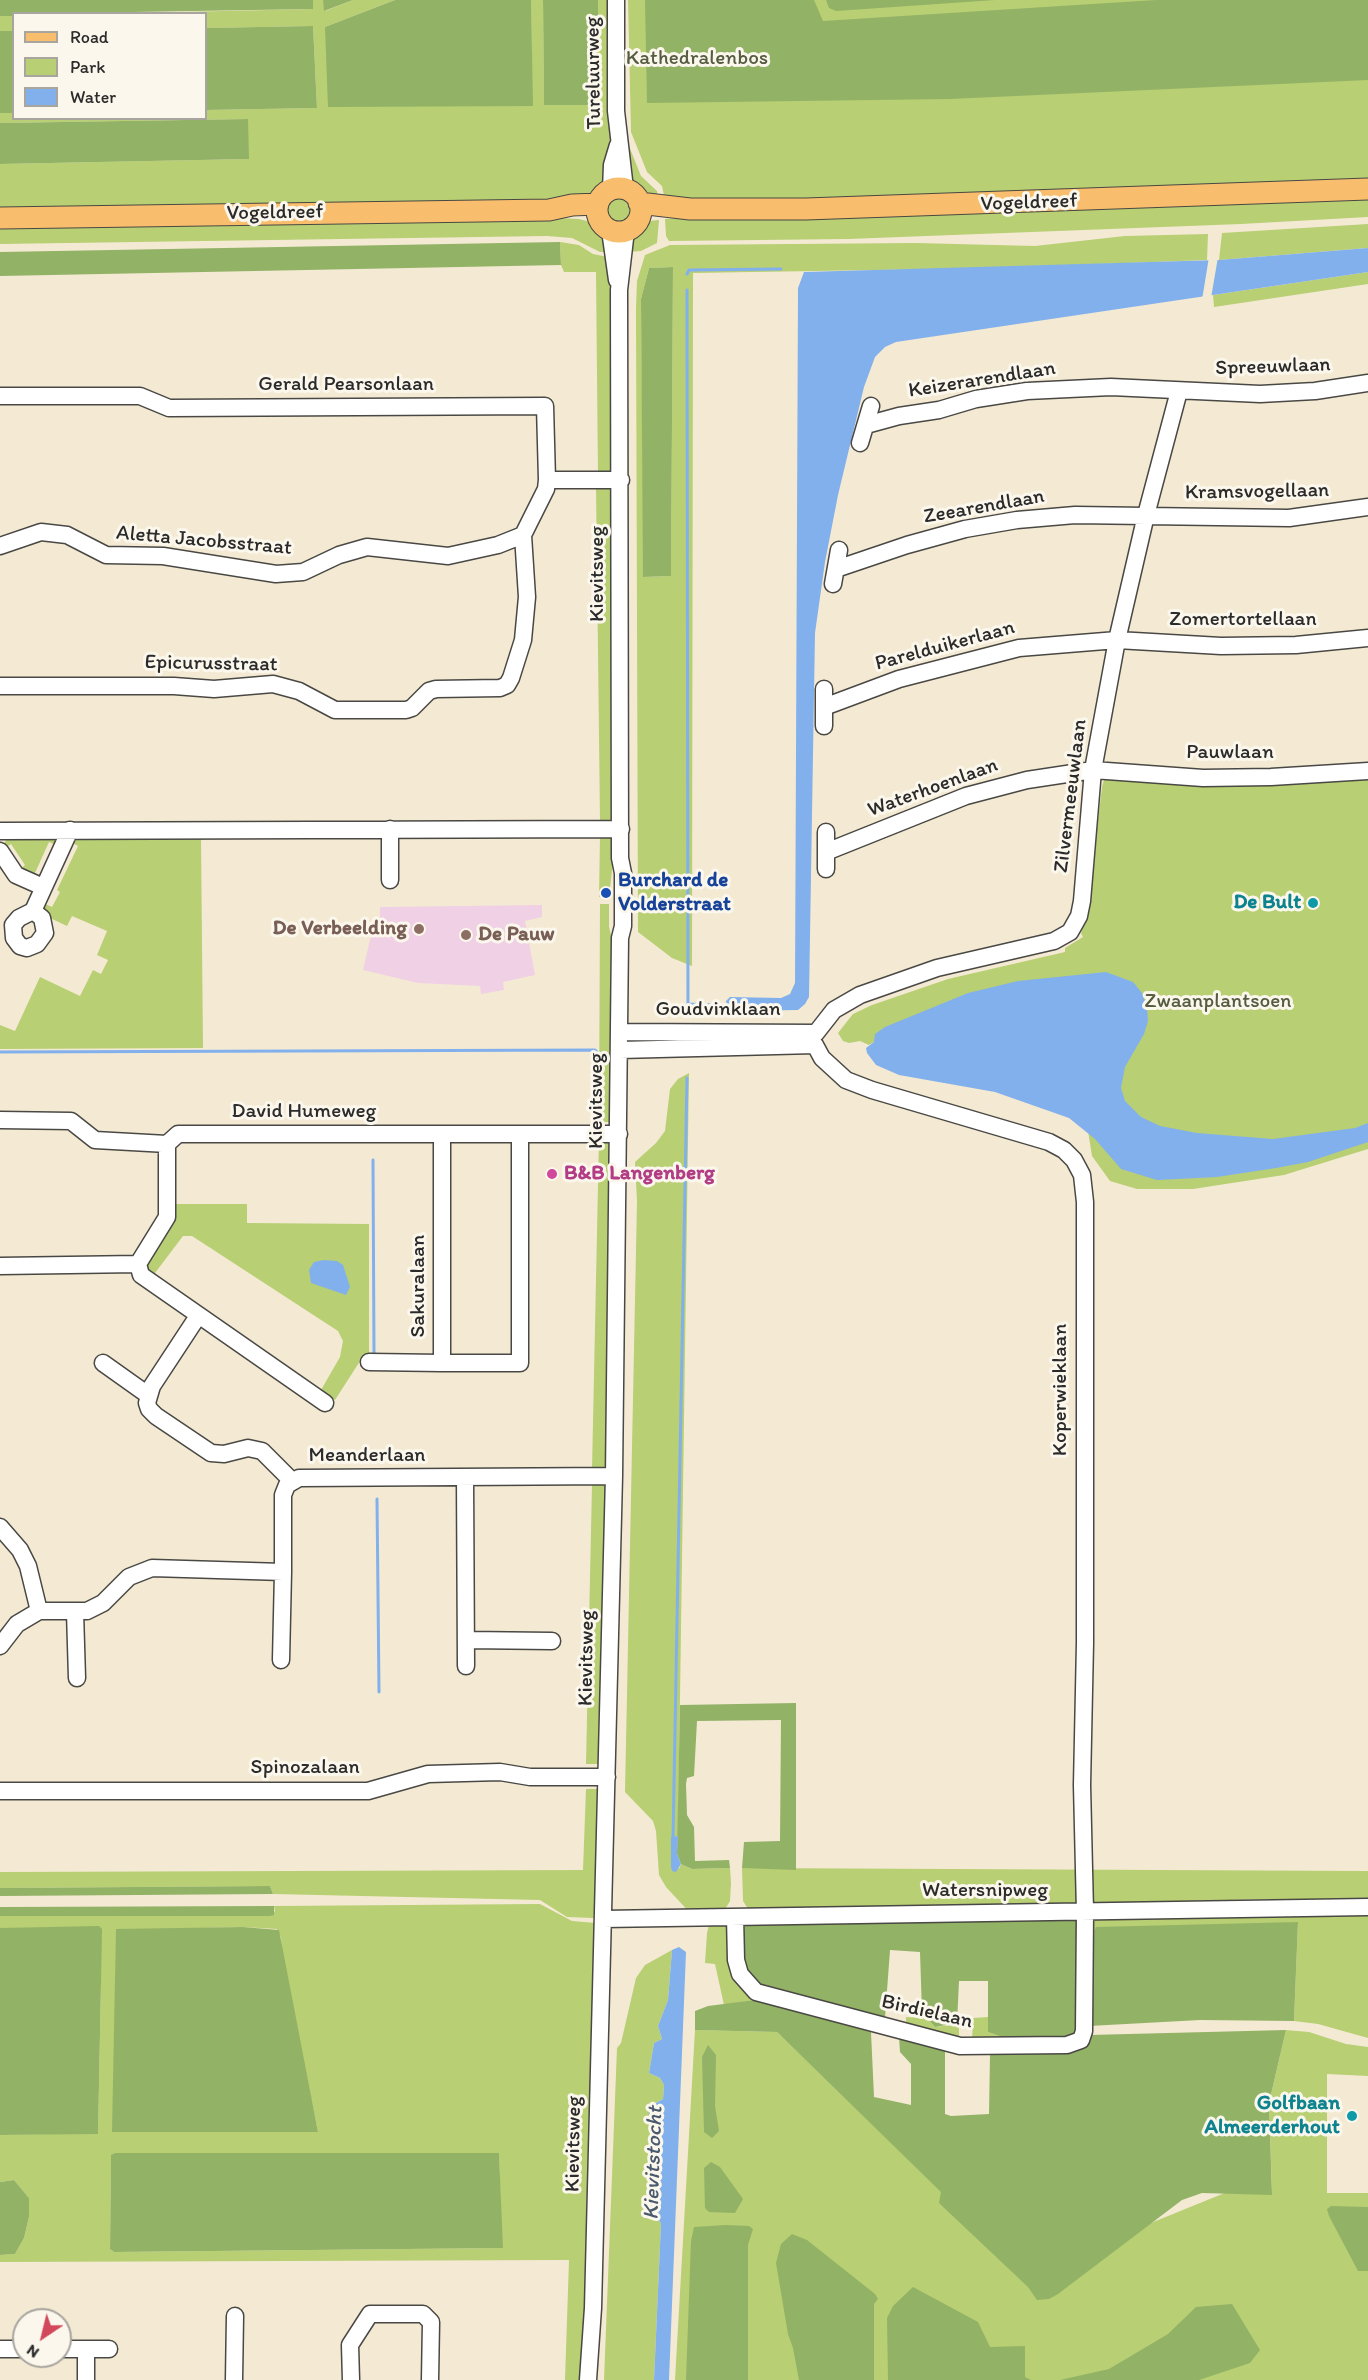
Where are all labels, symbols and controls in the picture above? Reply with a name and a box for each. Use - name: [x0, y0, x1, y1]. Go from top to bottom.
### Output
- legend: [12, 12, 207, 120]
- street label: Tureluurweg: [580, 16, 608, 130]
- text: Road: [70, 26, 109, 48]
- park label: Kathedralenbos: [626, 46, 768, 72]
- text: Park: [70, 56, 105, 78]
- text: Water: [70, 86, 116, 108]
- street label: Vogeldreef: [980, 189, 1078, 217]
- street label: Vogeldreef: [226, 200, 324, 226]
- street label: Spreeuwlaan: [1215, 352, 1331, 382]
- street label: Keizerarendlaan: [907, 356, 1057, 404]
- street label: Gerald Pearsonlaan: [258, 372, 434, 398]
- street label: Kramsvogellaan: [1185, 478, 1329, 506]
- street label: Zeearendlaan: [922, 484, 1046, 530]
- street label: Aletta Jacobsstraat: [115, 521, 293, 561]
- street label: Kievitsweg: [585, 526, 611, 622]
- street label: Zomertortellaan: [1169, 607, 1317, 633]
- street label: Parelduikerlaan: [872, 615, 1018, 677]
- street label: Epicurusstraat: [144, 650, 278, 678]
- street label: Zilvermeeuwlaan: [1049, 718, 1093, 874]
- street label: Pauwlaan: [1186, 740, 1274, 766]
- street label: Waterhoenlaan: [864, 753, 1002, 823]
- place label: Burchard de Volderstraat: [618, 868, 731, 918]
- marker: Burchard de Volderstraat: [599, 886, 613, 900]
- place label: De Bult: [1233, 890, 1301, 916]
- marker: De Bult: [1306, 896, 1320, 910]
- place label: De Verbeelding: [273, 916, 407, 942]
- marker: De Verbeelding: [412, 922, 426, 936]
- place label: De Pauw: [478, 922, 555, 948]
- marker: De Pauw: [459, 928, 473, 942]
- park label: Zwaanplantsoen: [1145, 989, 1291, 1015]
- street label: Goudvinklaan: [655, 997, 781, 1023]
- street label: Kievitsweg: [584, 1053, 610, 1149]
- street label: David Humeweg: [232, 1099, 376, 1125]
- place label: B&B Langenberg: [564, 1161, 715, 1187]
- marker: B&B Langenberg: [545, 1167, 559, 1181]
- street label: Sakuralaan: [406, 1235, 432, 1337]
- street label: Koperwieklaan: [1048, 1324, 1074, 1456]
- street label: Meanderlaan: [309, 1443, 425, 1469]
- street label: Kievitsweg: [574, 1610, 600, 1706]
- street label: Spinozalaan: [250, 1755, 360, 1781]
- street label: Watersnipweg: [922, 1878, 1048, 1904]
- street label: Birdielaan: [879, 1989, 975, 2035]
- place label: Golfbaan Almeerderhout: [1204, 2091, 1340, 2141]
- street label: Kievitsweg: [561, 2096, 587, 2192]
- water label: Kievitstocht: [639, 2106, 669, 2220]
- marker: Golfbaan Almeerderhout: [1345, 2109, 1359, 2123]
- north arrow: [12, 2308, 72, 2368]
- text: N: [23, 2341, 42, 2362]

